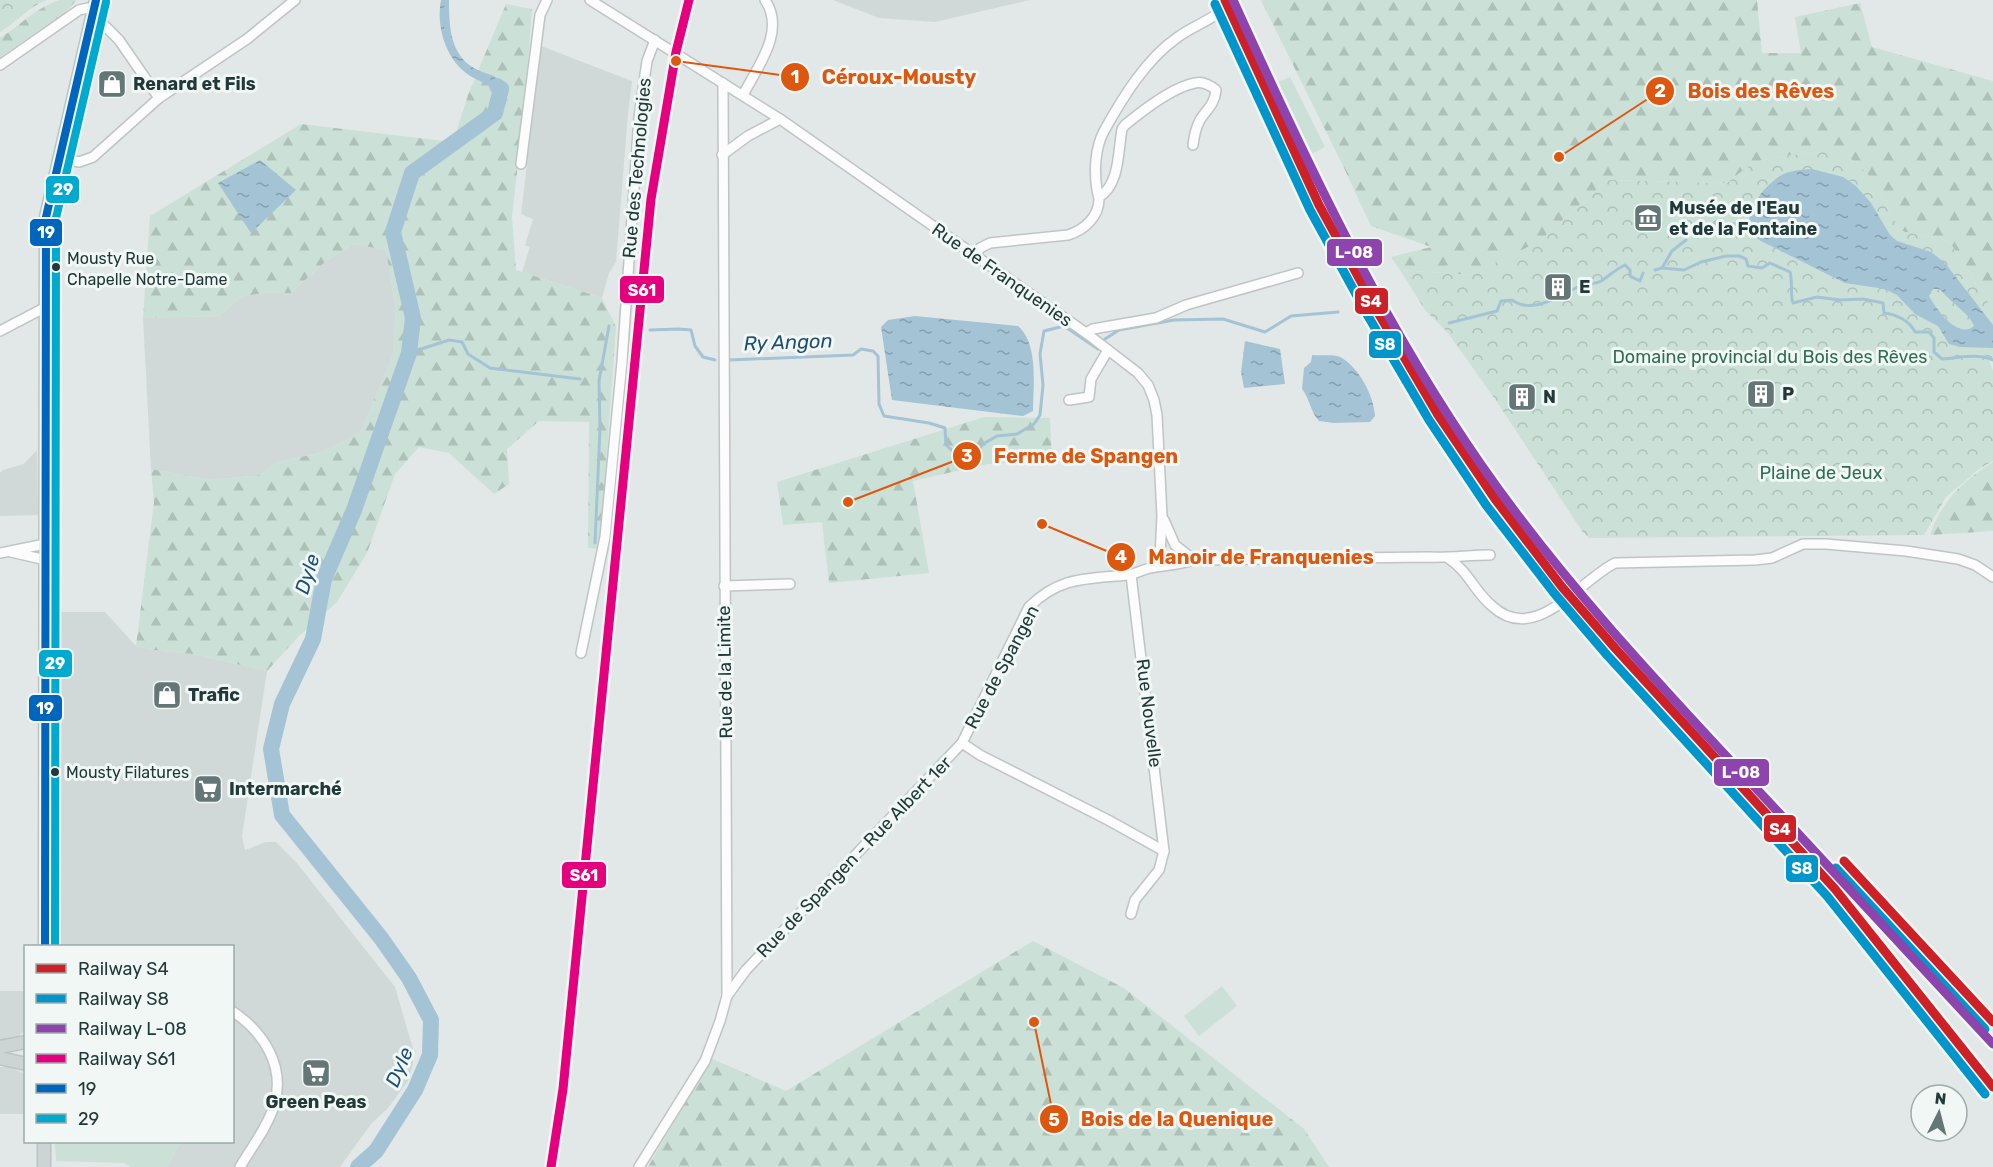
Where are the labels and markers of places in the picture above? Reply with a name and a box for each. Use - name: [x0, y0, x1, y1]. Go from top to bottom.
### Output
- callout: Céroux-Mousty: [780, 58, 989, 96]
- shop icon: Renard et Fils: [96, 68, 128, 100]
- callout: Bois des Rêves: [1645, 72, 1846, 110]
- place label: Renard et Fils: [133, 73, 256, 95]
- place label: Musée de l'Eau et de la Fontaine: [1669, 197, 1818, 240]
- museum icon: Musée de l'Eau et de la Fontaine: [1632, 202, 1664, 234]
- place label: Mousty Rue Chapelle Notre-Dame: [67, 249, 227, 289]
- marker: Mousty Rue Chapelle Notre-Dame: [50, 261, 62, 273]
- building icon: E: [1542, 271, 1574, 303]
- place label: E: [1579, 276, 1591, 298]
- building icon: P: [1745, 378, 1777, 410]
- building icon: N: [1506, 381, 1538, 413]
- place label: P: [1782, 383, 1794, 405]
- place label: N: [1543, 386, 1556, 408]
- callout: Ferme de Spangen: [952, 437, 1190, 475]
- callout: Manoir de Franquenies: [1106, 538, 1386, 576]
- shop icon: Trafic: [151, 679, 183, 711]
- place label: Trafic: [188, 684, 240, 706]
- place label: Mousty Filatures: [66, 763, 189, 782]
- marker: Mousty Filatures: [49, 766, 61, 778]
- supermarket icon: Intermarché: [192, 773, 224, 805]
- place label: Intermarché: [229, 778, 342, 800]
- supermarket icon: Green Peas: [300, 1057, 332, 1089]
- place label: Green Peas: [265, 1091, 367, 1113]
- callout: Bois de la Quenique: [1039, 1100, 1286, 1138]

